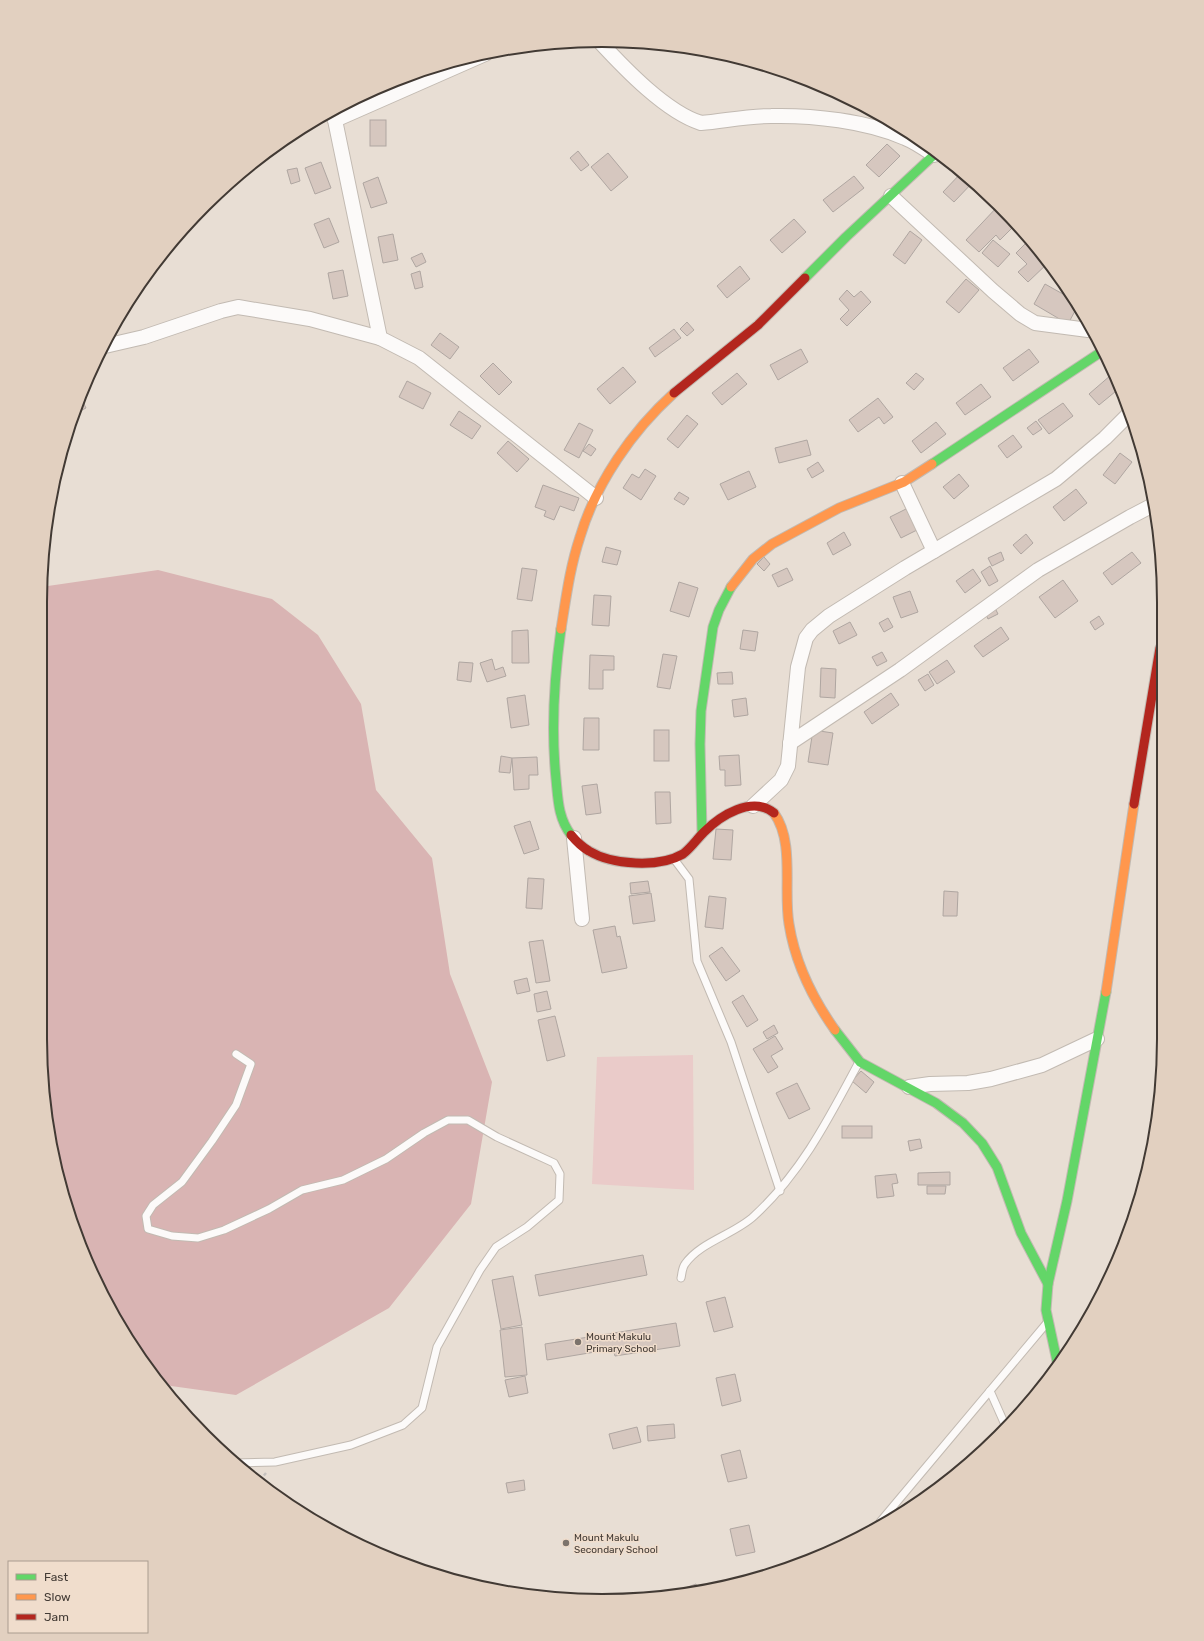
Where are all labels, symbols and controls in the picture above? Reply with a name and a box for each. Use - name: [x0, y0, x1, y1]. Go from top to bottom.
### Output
- place label: Mount Makulu Primary School: [586, 1331, 656, 1355]
- marker: Mount Makulu Primary School: [573, 1337, 583, 1347]
- place label: Mount Makulu Secondary School: [574, 1532, 658, 1556]
- marker: Mount Makulu Secondary School: [561, 1538, 571, 1548]
- legend: [8, 1561, 148, 1633]
- text: Fast: [44, 1570, 68, 1584]
- text: Slow: [44, 1590, 71, 1604]
- text: Jam: [44, 1610, 69, 1624]

